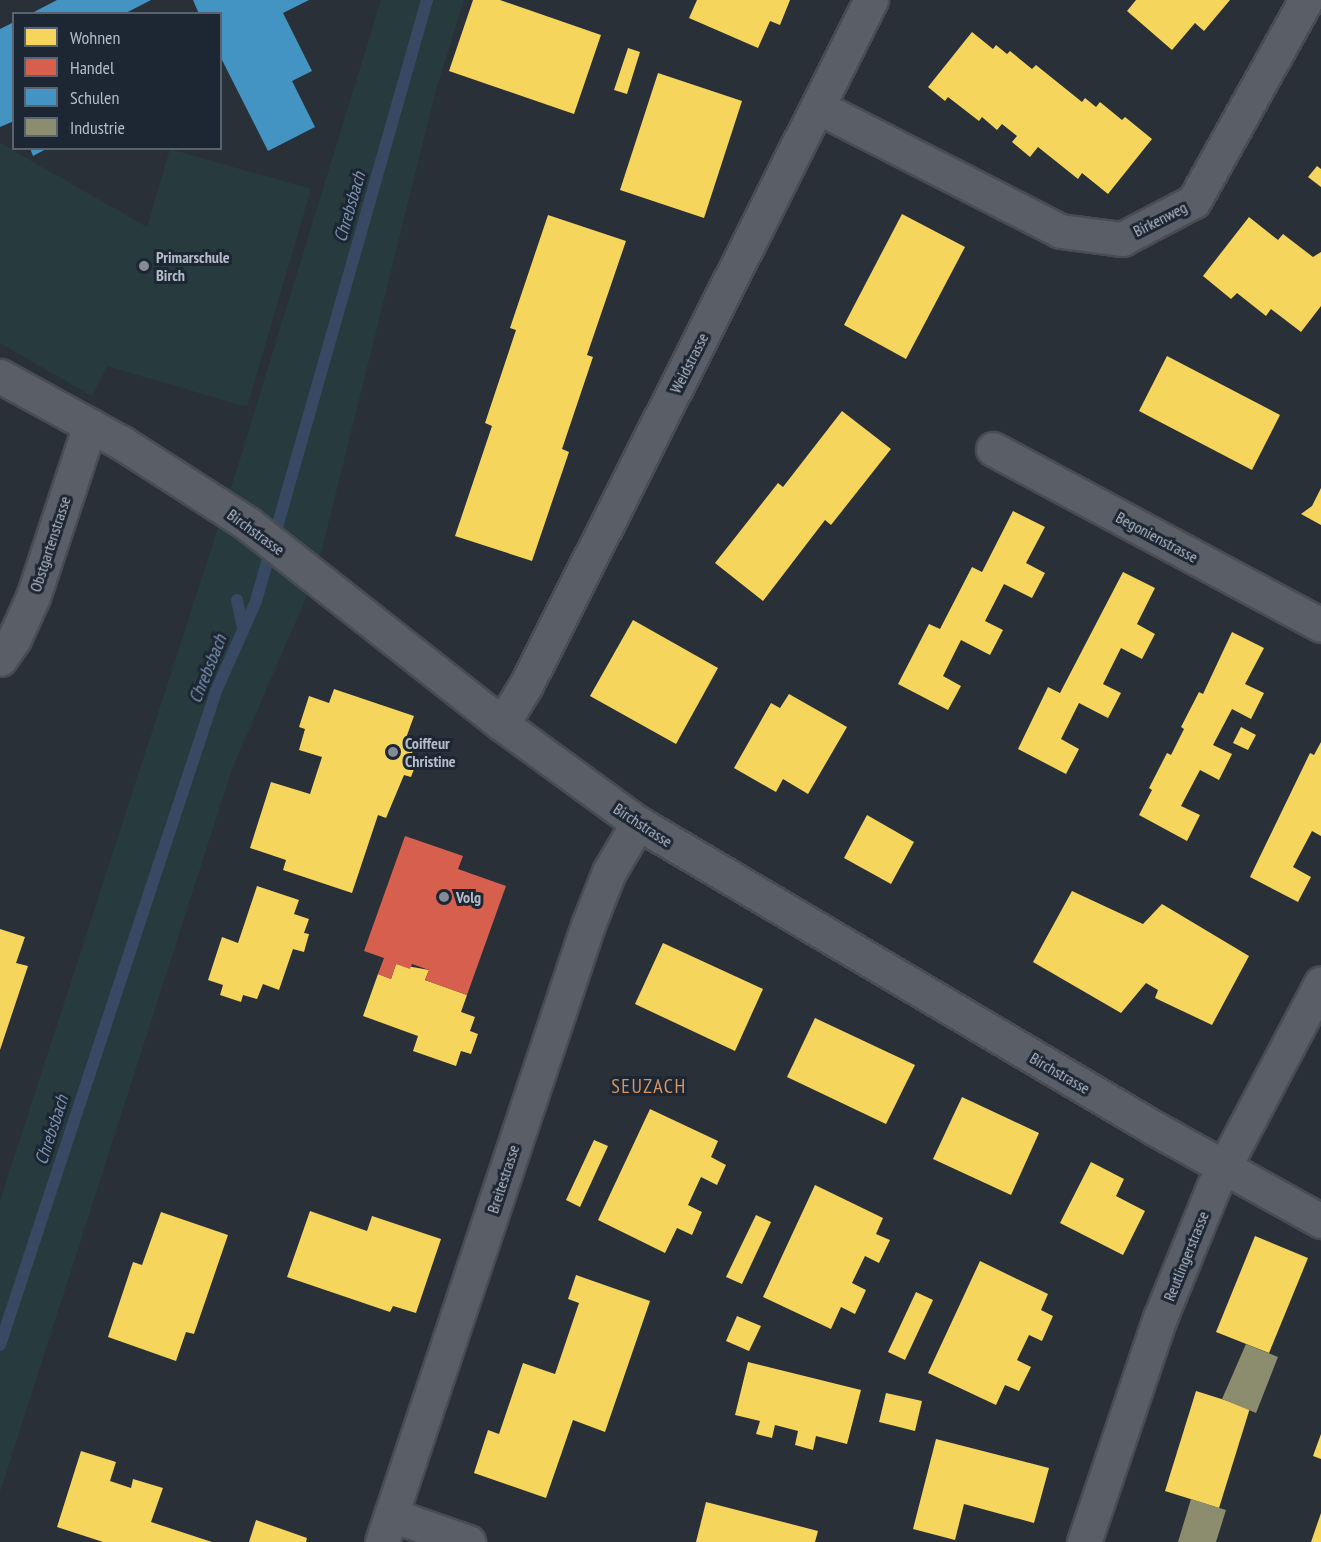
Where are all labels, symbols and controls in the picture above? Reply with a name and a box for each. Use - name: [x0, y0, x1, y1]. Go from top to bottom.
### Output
- legend: [12, 12, 222, 150]
- text: Wohnen: [70, 26, 120, 49]
- text: Handel: [70, 56, 114, 79]
- text: Schulen: [70, 86, 119, 109]
- text: Industrie: [70, 116, 125, 139]
- water label: Chrebsbach: [330, 170, 370, 244]
- street label: Birkenweg: [1130, 197, 1190, 241]
- place label: Primarschule Birch: [156, 247, 230, 285]
- marker: Primarschule Birch: [137, 259, 151, 273]
- street label: Weidstrasse: [666, 330, 712, 396]
- street label: Obstgartenstrasse: [26, 494, 74, 594]
- street label: Birchstrasse: [224, 505, 288, 559]
- street label: Begonienstrasse: [1113, 507, 1201, 567]
- water label: Chrebsbach: [185, 632, 231, 706]
- place label: Coiffeur Christine: [405, 733, 456, 771]
- marker: Coiffeur Christine: [386, 745, 400, 759]
- street label: Birchstrasse: [610, 799, 676, 851]
- place label: Volg: [456, 887, 481, 907]
- marker: Volg: [437, 890, 451, 904]
- street label: Birchstrasse: [1027, 1048, 1093, 1098]
- district label: SEUZACH: [611, 1074, 687, 1098]
- water label: Chrebsbach: [31, 1093, 73, 1167]
- street label: Breitestrasse: [483, 1142, 523, 1216]
- street label: Reutlingerstrasse: [1159, 1208, 1213, 1304]

